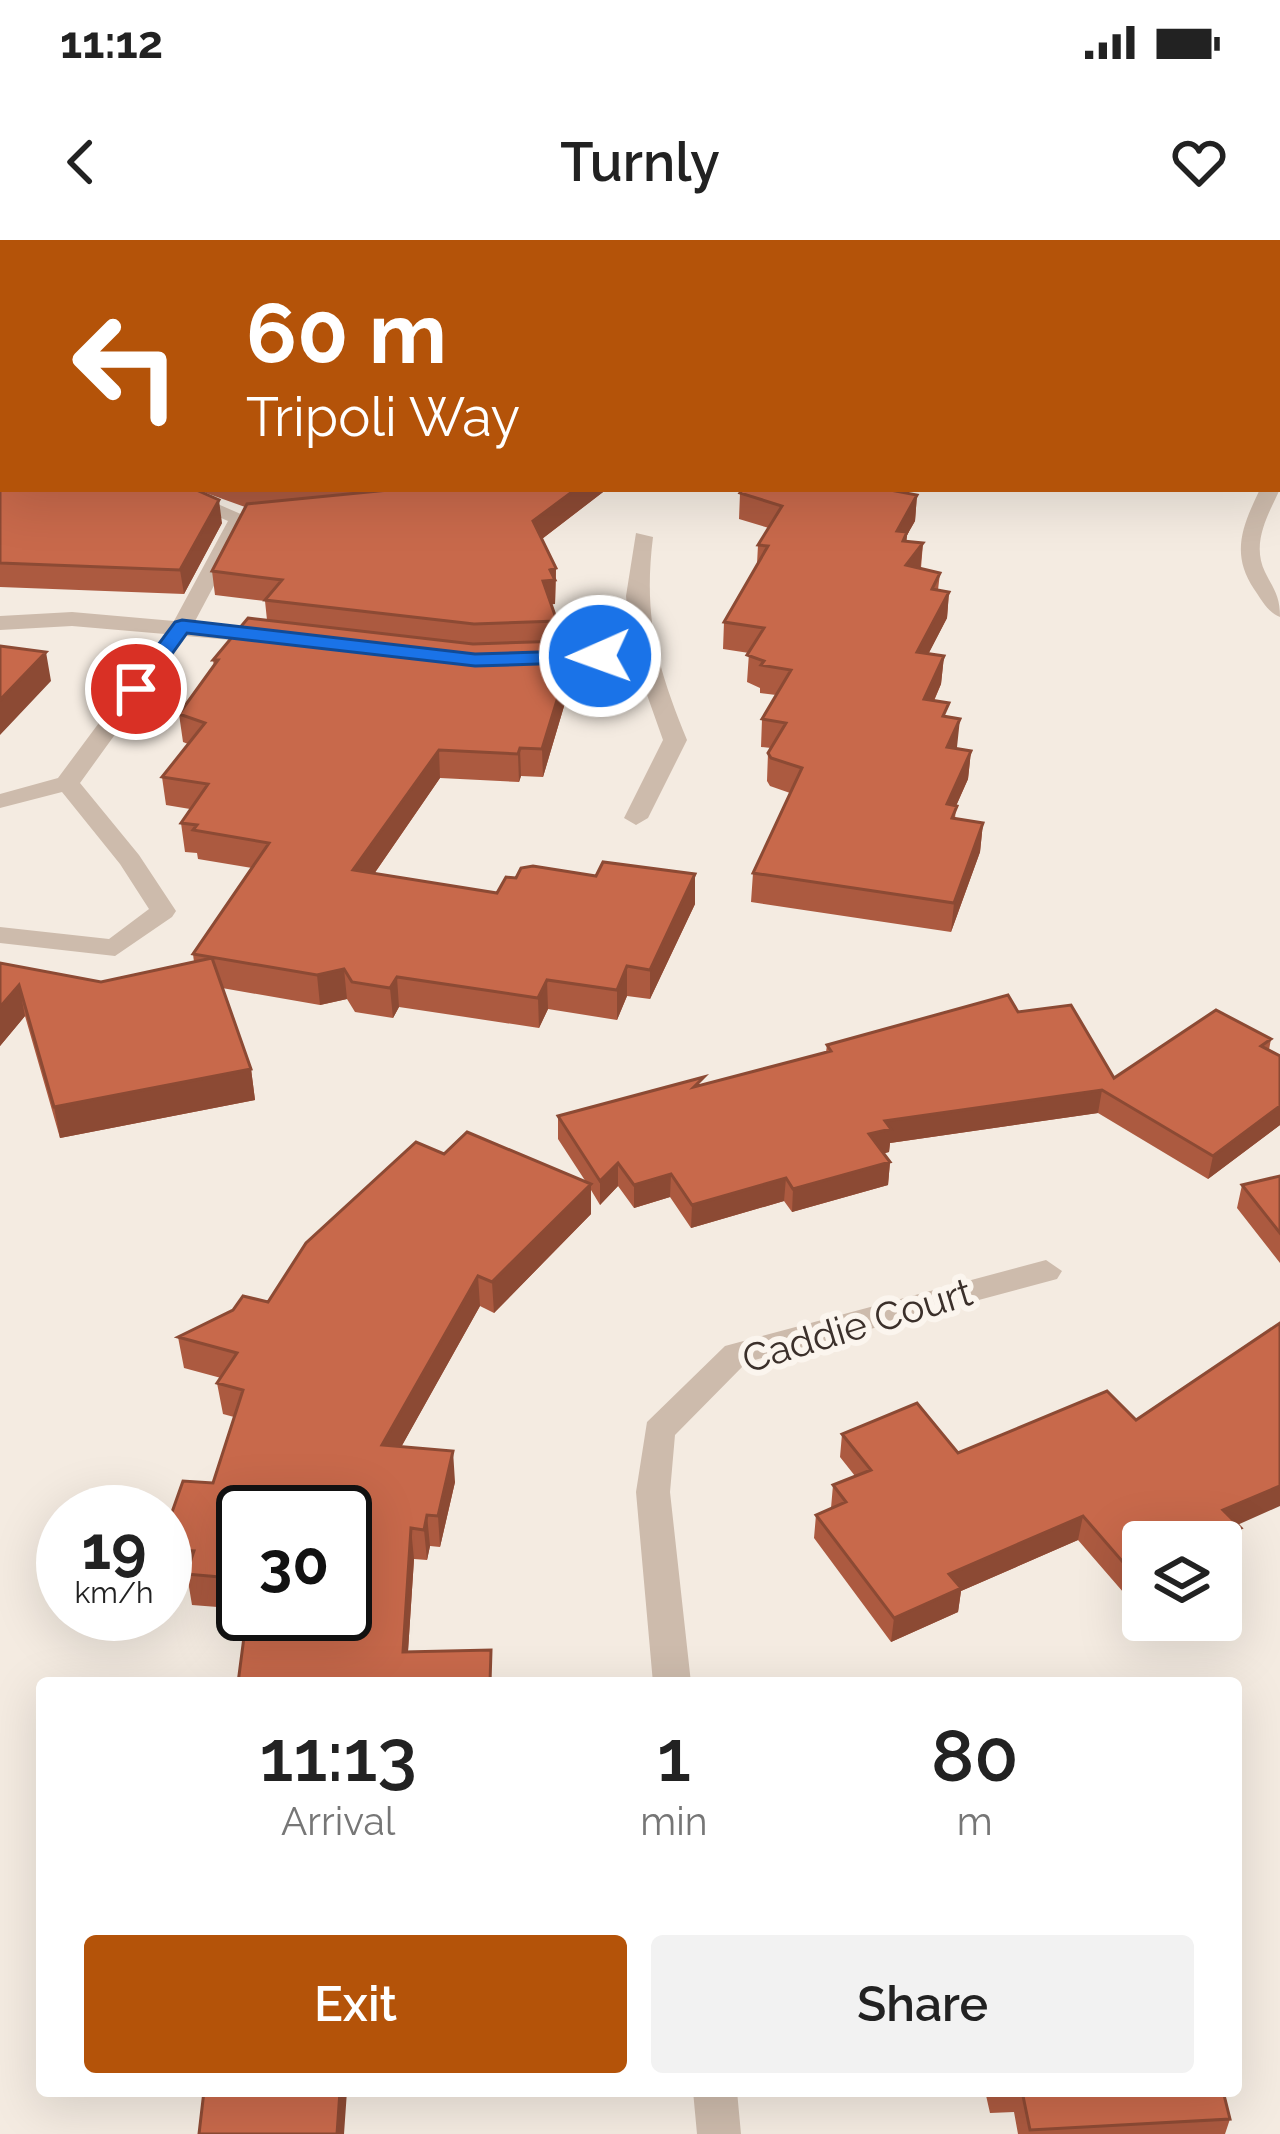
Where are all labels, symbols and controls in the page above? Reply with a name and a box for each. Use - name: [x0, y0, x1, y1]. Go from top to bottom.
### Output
- text: 11:12: [60, 16, 163, 69]
- icon: back: [48, 129, 114, 195]
- icon: heart: [1166, 129, 1232, 195]
- text: Turnly: [560, 130, 720, 194]
- text: 60 m: [246, 284, 447, 383]
- icon: left: [48, 288, 204, 444]
- text: Tripoli Way: [246, 385, 520, 449]
- position arrow: [537, 593, 663, 719]
- pin: [85, 638, 187, 740]
- icon: arrive: [103, 656, 169, 722]
- street label: Caddie Court: [737, 1268, 977, 1382]
- speed limit sign: 30: [216, 1485, 372, 1641]
- text: 19: [82, 1513, 146, 1583]
- map controls: [1122, 1521, 1242, 1641]
- button: layers: [1122, 1521, 1242, 1641]
- text: km/h: [74, 1575, 154, 1610]
- text: 11:13: [260, 1713, 417, 1798]
- text: 1: [657, 1713, 691, 1798]
- text: 80: [931, 1713, 1018, 1798]
- text: Arrival: [281, 1798, 395, 1844]
- text: min: [640, 1798, 707, 1844]
- text: m: [957, 1798, 993, 1844]
- button: Exit: [84, 1935, 627, 2073]
- button: Share: [651, 1935, 1194, 2073]

